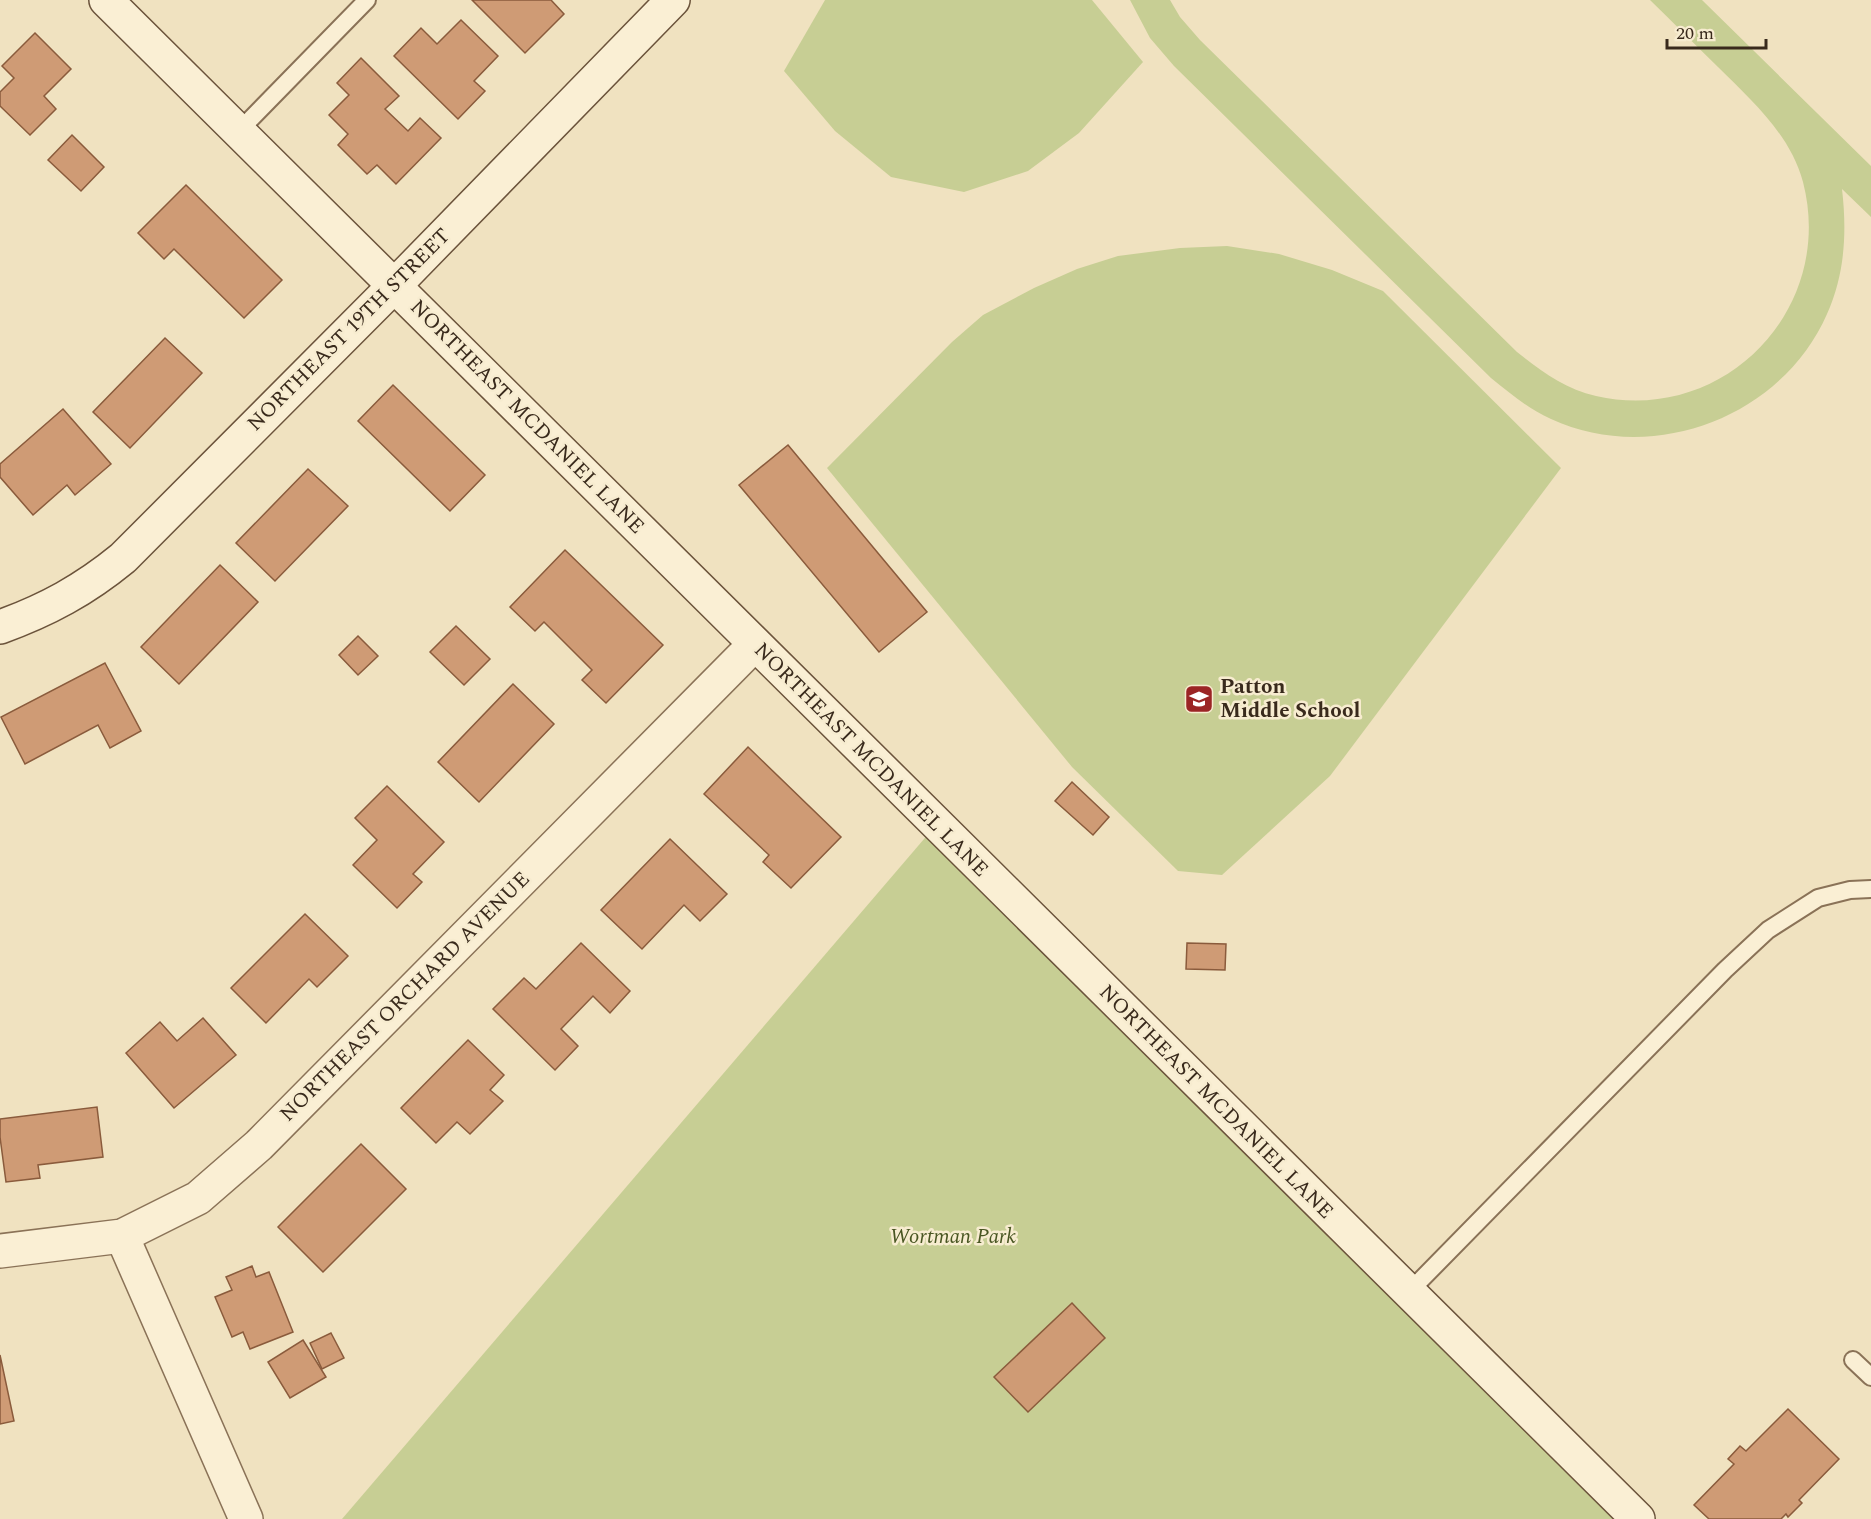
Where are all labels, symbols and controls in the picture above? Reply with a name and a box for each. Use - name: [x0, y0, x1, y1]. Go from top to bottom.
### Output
- scale bar: [1667, 12, 1766, 50]
- text: 20 m: [1676, 20, 1714, 47]
- street label: NORTHEAST 19TH STREET: [240, 221, 458, 439]
- street label: NORTHEAST MCDANIEL LANE: [402, 292, 652, 542]
- street label: NORTHEAST MCDANIEL LANE: [746, 635, 996, 885]
- place label: Patton Middle School: [1220, 671, 1360, 727]
- school or university icon: Patton Middle School: [1183, 683, 1215, 715]
- street label: NORTHEAST ORCHARD AVENUE: [272, 864, 538, 1130]
- street label: NORTHEAST MCDANIEL LANE: [1091, 977, 1341, 1227]
- park label: Wortman Park: [890, 1221, 1016, 1253]

